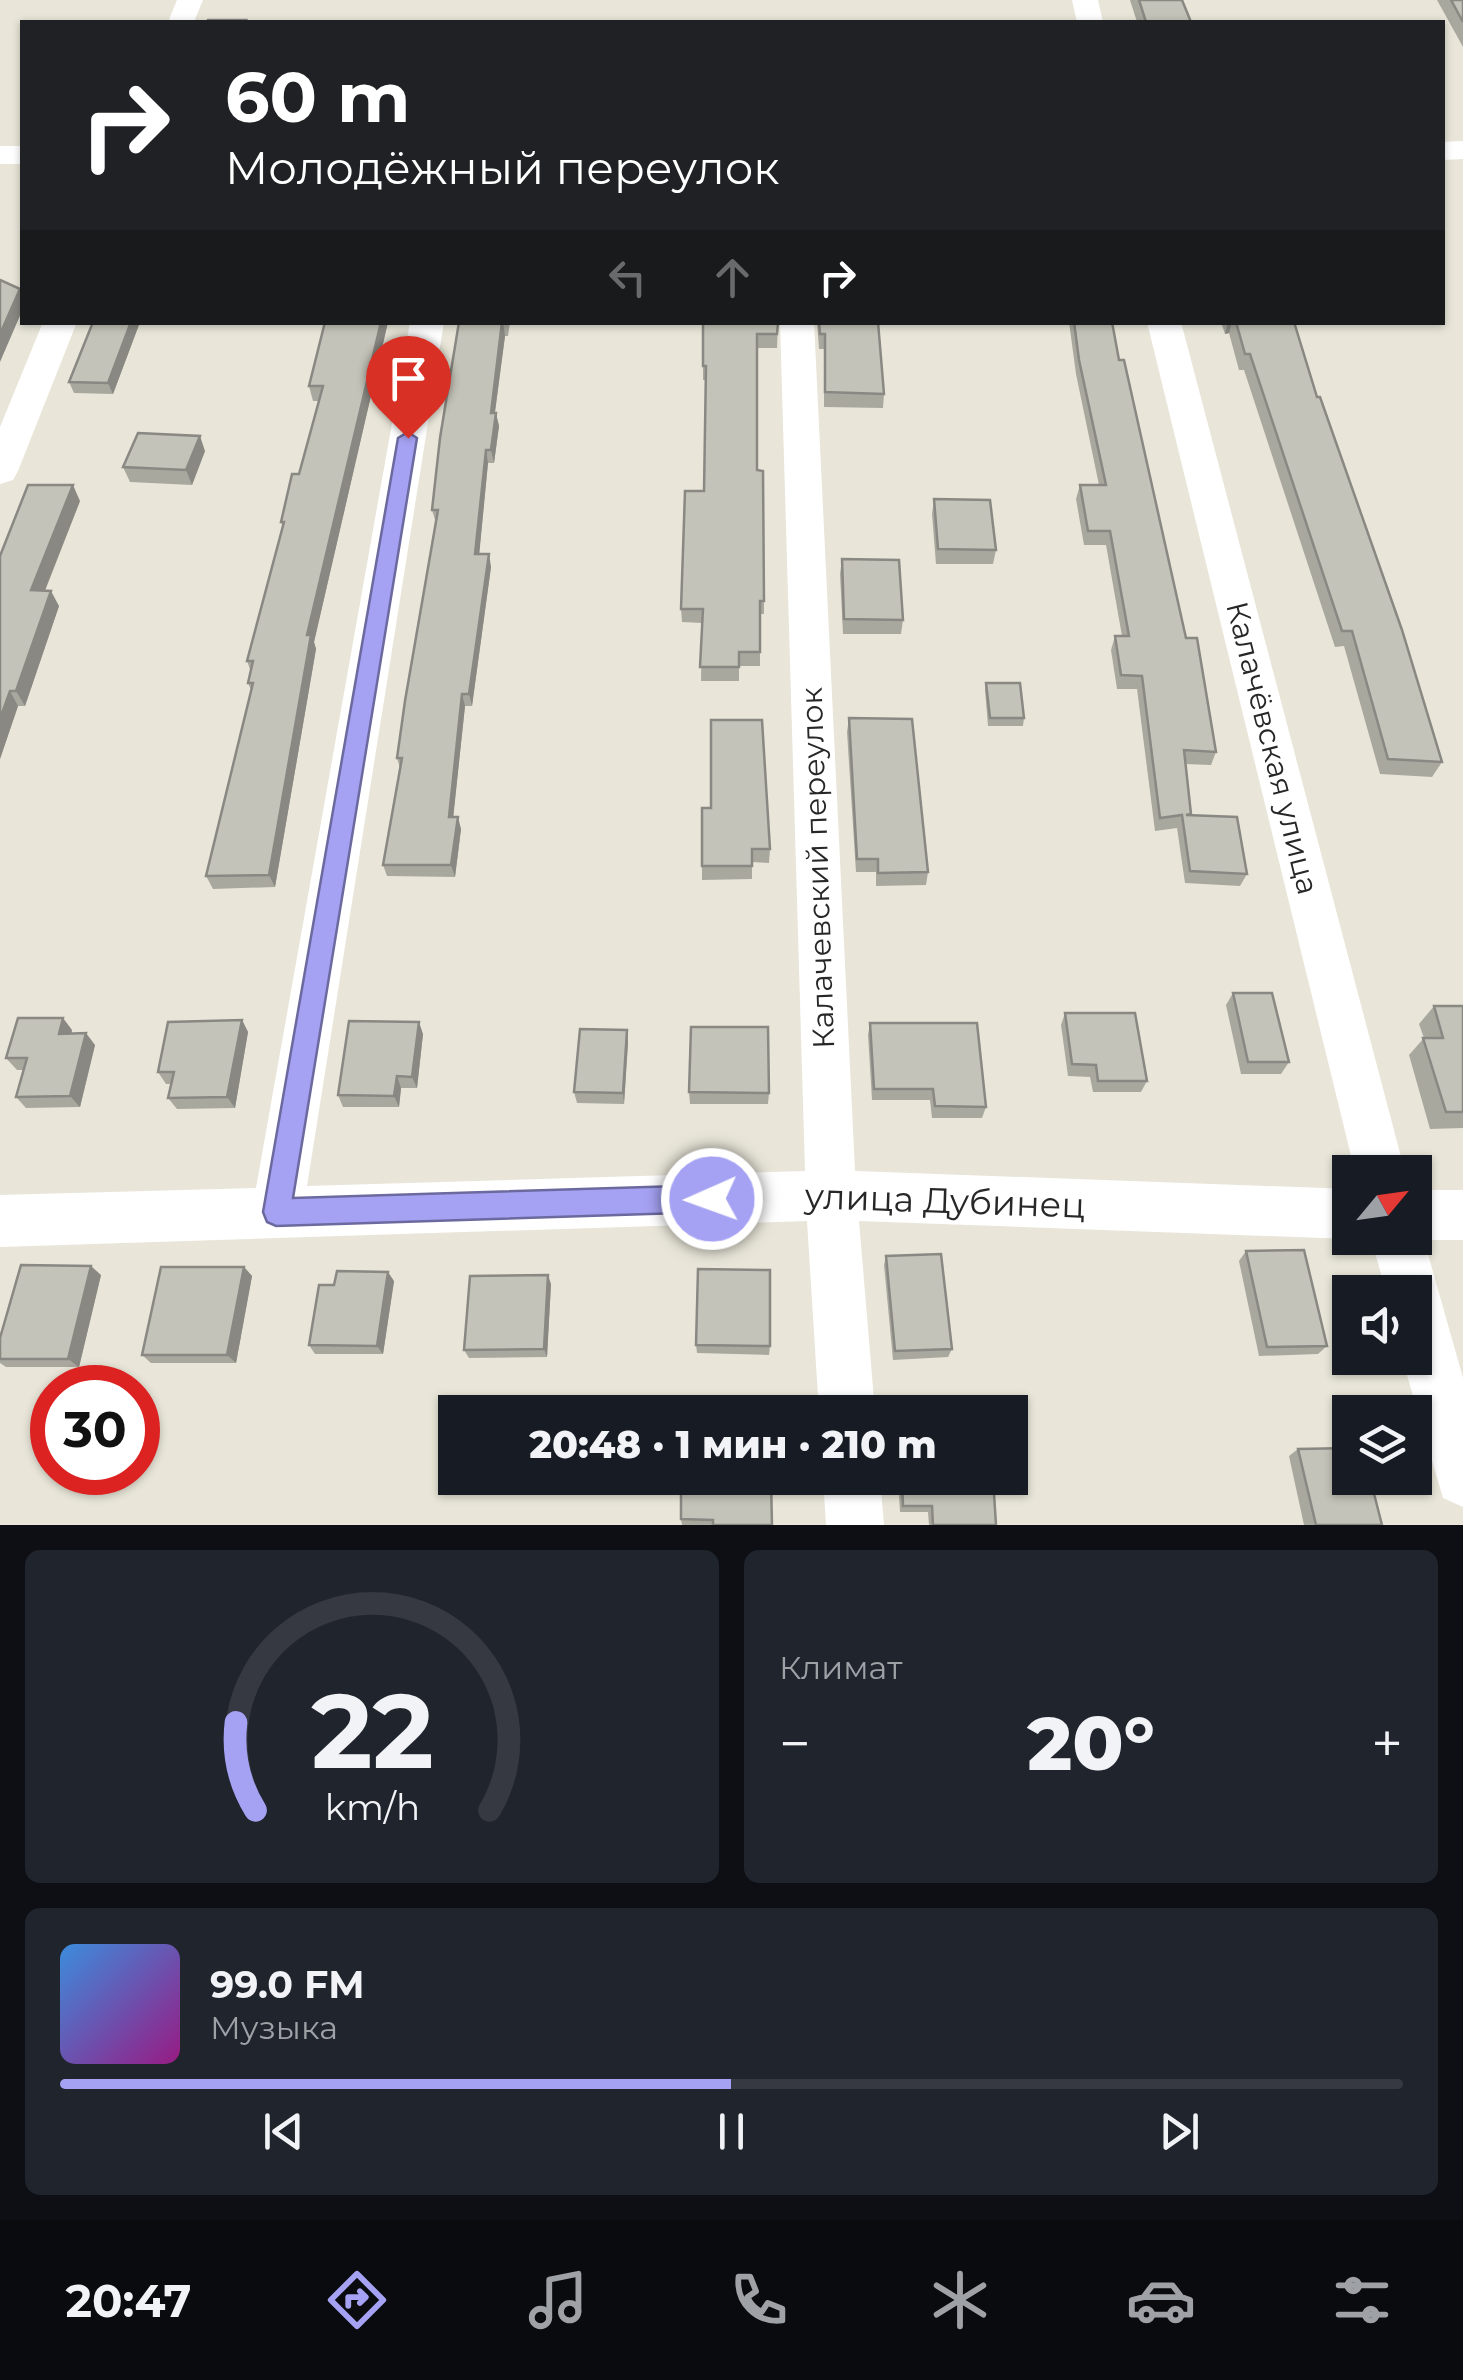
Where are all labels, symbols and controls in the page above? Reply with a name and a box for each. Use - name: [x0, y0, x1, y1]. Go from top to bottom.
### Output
- text: 60 m: [225, 54, 410, 140]
- icon: right: [60, 60, 190, 190]
- text: Молодёжный переулок: [225, 140, 779, 195]
- icon: left: [600, 250, 655, 305]
- icon: ahead: [705, 250, 760, 305]
- icon: right: [810, 250, 865, 305]
- pin: [366, 336, 451, 439]
- icon: arrive: [381, 351, 436, 406]
- street label: Калачёвская улица: [1218, 598, 1327, 898]
- street label: Калачевский переулок: [793, 686, 842, 1049]
- position arrow: [660, 1147, 764, 1251]
- north arrow: [1332, 1155, 1432, 1255]
- map controls: [1332, 1155, 1432, 1495]
- street label: улица Дубинец: [803, 1174, 1086, 1227]
- button: sound: [1332, 1275, 1432, 1375]
- speed limit sign: 30: [30, 1365, 160, 1495]
- button: layers: [1332, 1395, 1432, 1495]
- text: 20:48 · 1 мин · 210 m: [529, 1421, 937, 1468]
- text: Климат: [779, 1648, 902, 1687]
- text: 22: [311, 1667, 433, 1794]
- text: 20°: [1027, 1697, 1155, 1789]
- text: −: [779, 1710, 811, 1777]
- text: +: [1371, 1710, 1403, 1777]
- text: km/h: [324, 1785, 420, 1829]
- text: 99.0 FM: [210, 1961, 365, 2008]
- text: Музыка: [210, 2008, 338, 2047]
- icon: previous: [256, 2104, 311, 2159]
- icon: pause: [704, 2104, 759, 2159]
- icon: next: [1152, 2104, 1207, 2159]
- icon: directions: [322, 2265, 392, 2335]
- icon: music: [523, 2265, 593, 2335]
- icon: phone: [724, 2265, 794, 2335]
- icon: climate: [925, 2265, 995, 2335]
- icon: car: [1126, 2265, 1196, 2335]
- icon: filters: [1327, 2265, 1397, 2335]
- text: 20:47: [66, 2273, 191, 2328]

